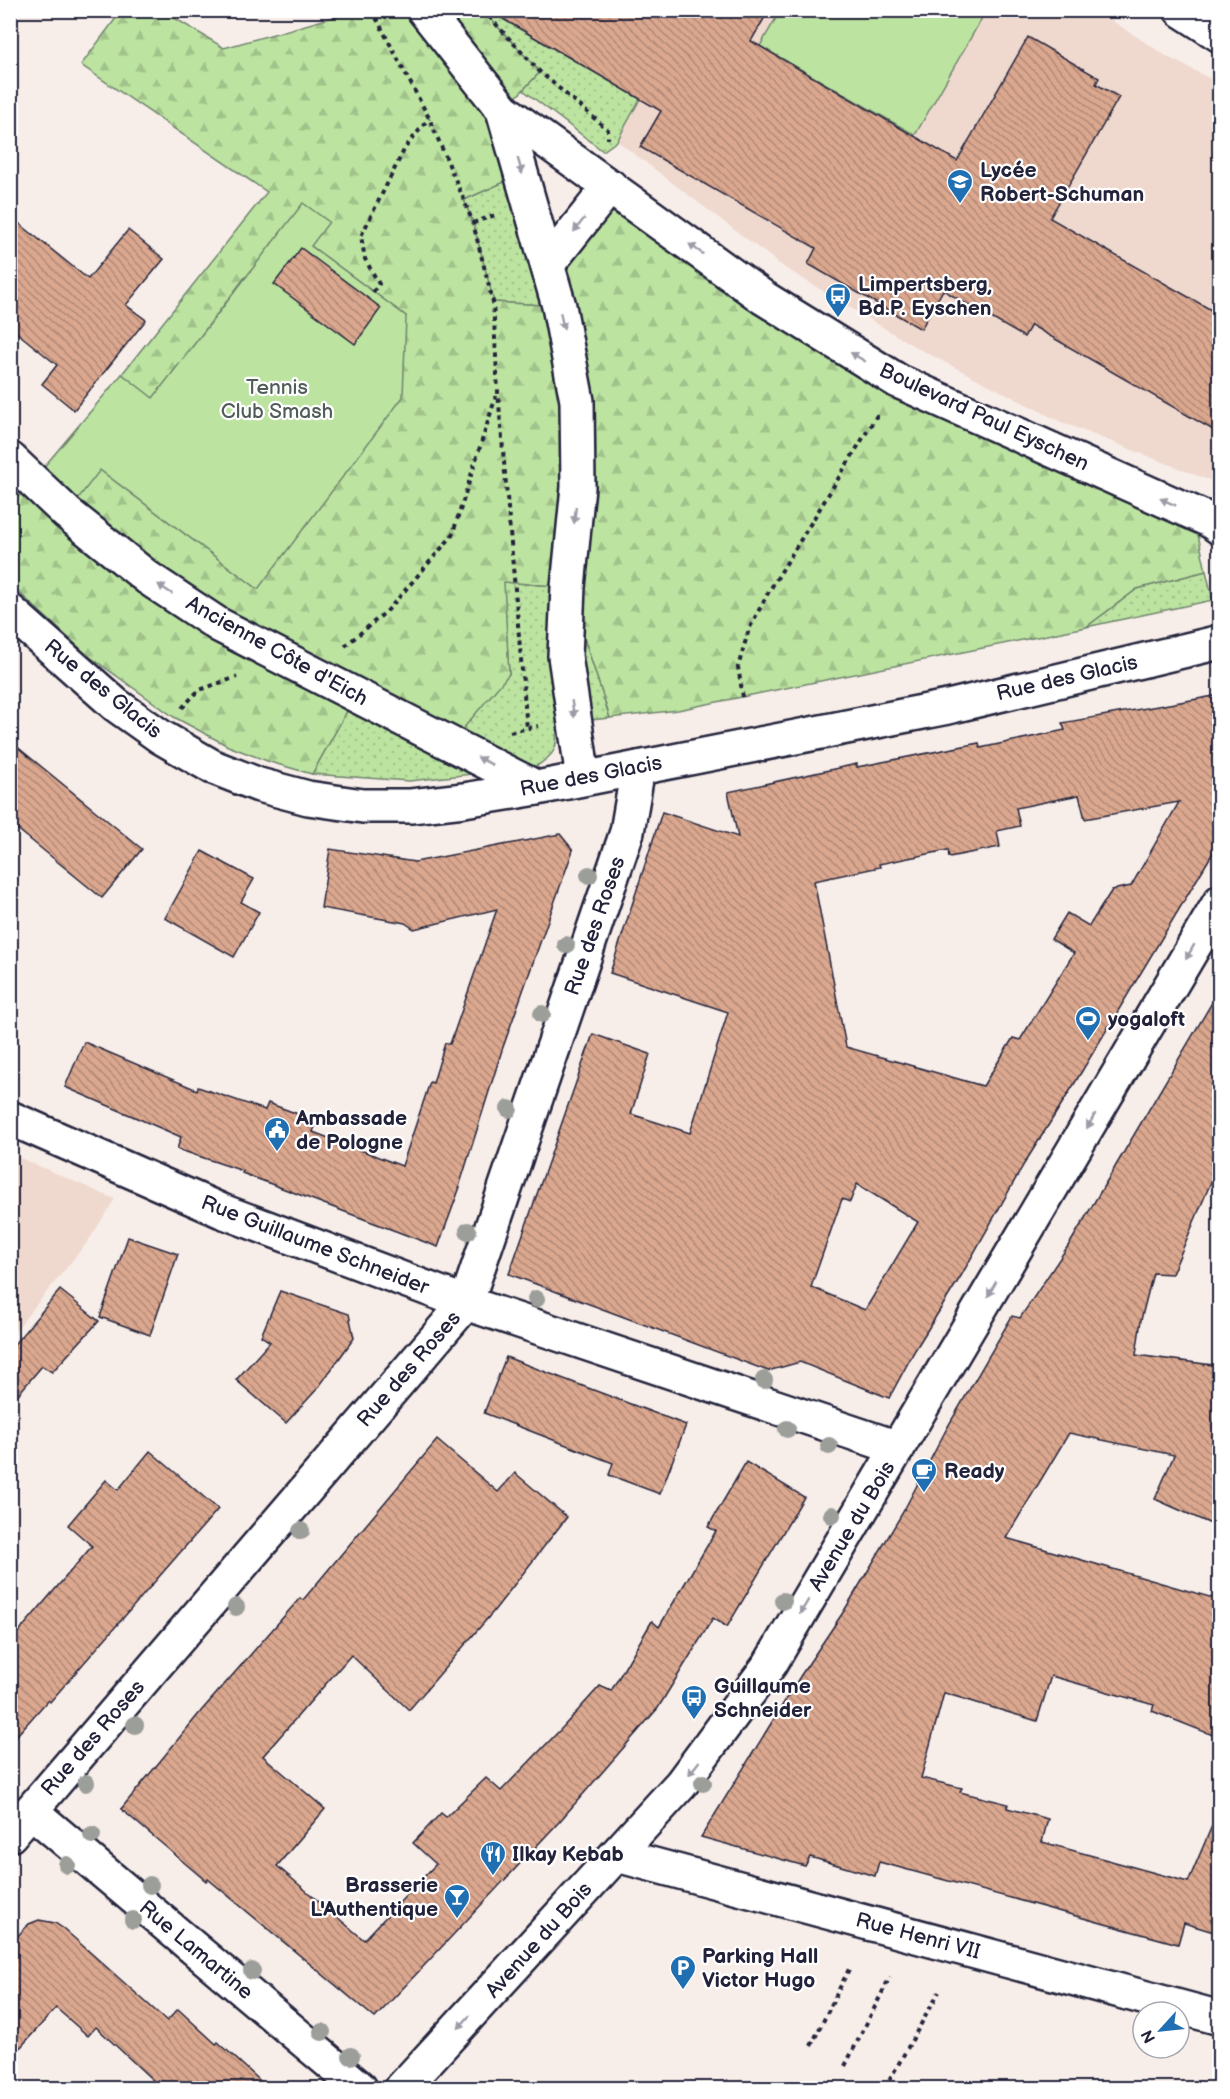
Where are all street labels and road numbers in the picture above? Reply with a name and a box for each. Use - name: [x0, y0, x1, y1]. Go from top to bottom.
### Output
- street label: Boulevard Paul Eyschen: [875, 357, 1093, 477]
- street label: Ancienne Côte d'Eich: [182, 591, 372, 711]
- street label: Rue des Glacis: [39, 634, 167, 744]
- street label: Rue des Glacis: [994, 650, 1140, 706]
- street label: Rue des Glacis: [518, 750, 664, 802]
- street label: Rue des Roses: [560, 853, 630, 999]
- street label: Rue Guillaume Schneider: [198, 1190, 433, 1300]
- street label: Rue des Roses: [352, 1306, 466, 1432]
- street label: Avenue du Bois: [803, 1456, 901, 1596]
- street label: Rue des Roses: [36, 1675, 150, 1801]
- street label: Avenue du Bois: [480, 1877, 598, 2003]
- street label: Rue Lamartine: [134, 1895, 258, 2005]
- street label: Rue Henri VII: [853, 1907, 983, 1965]

